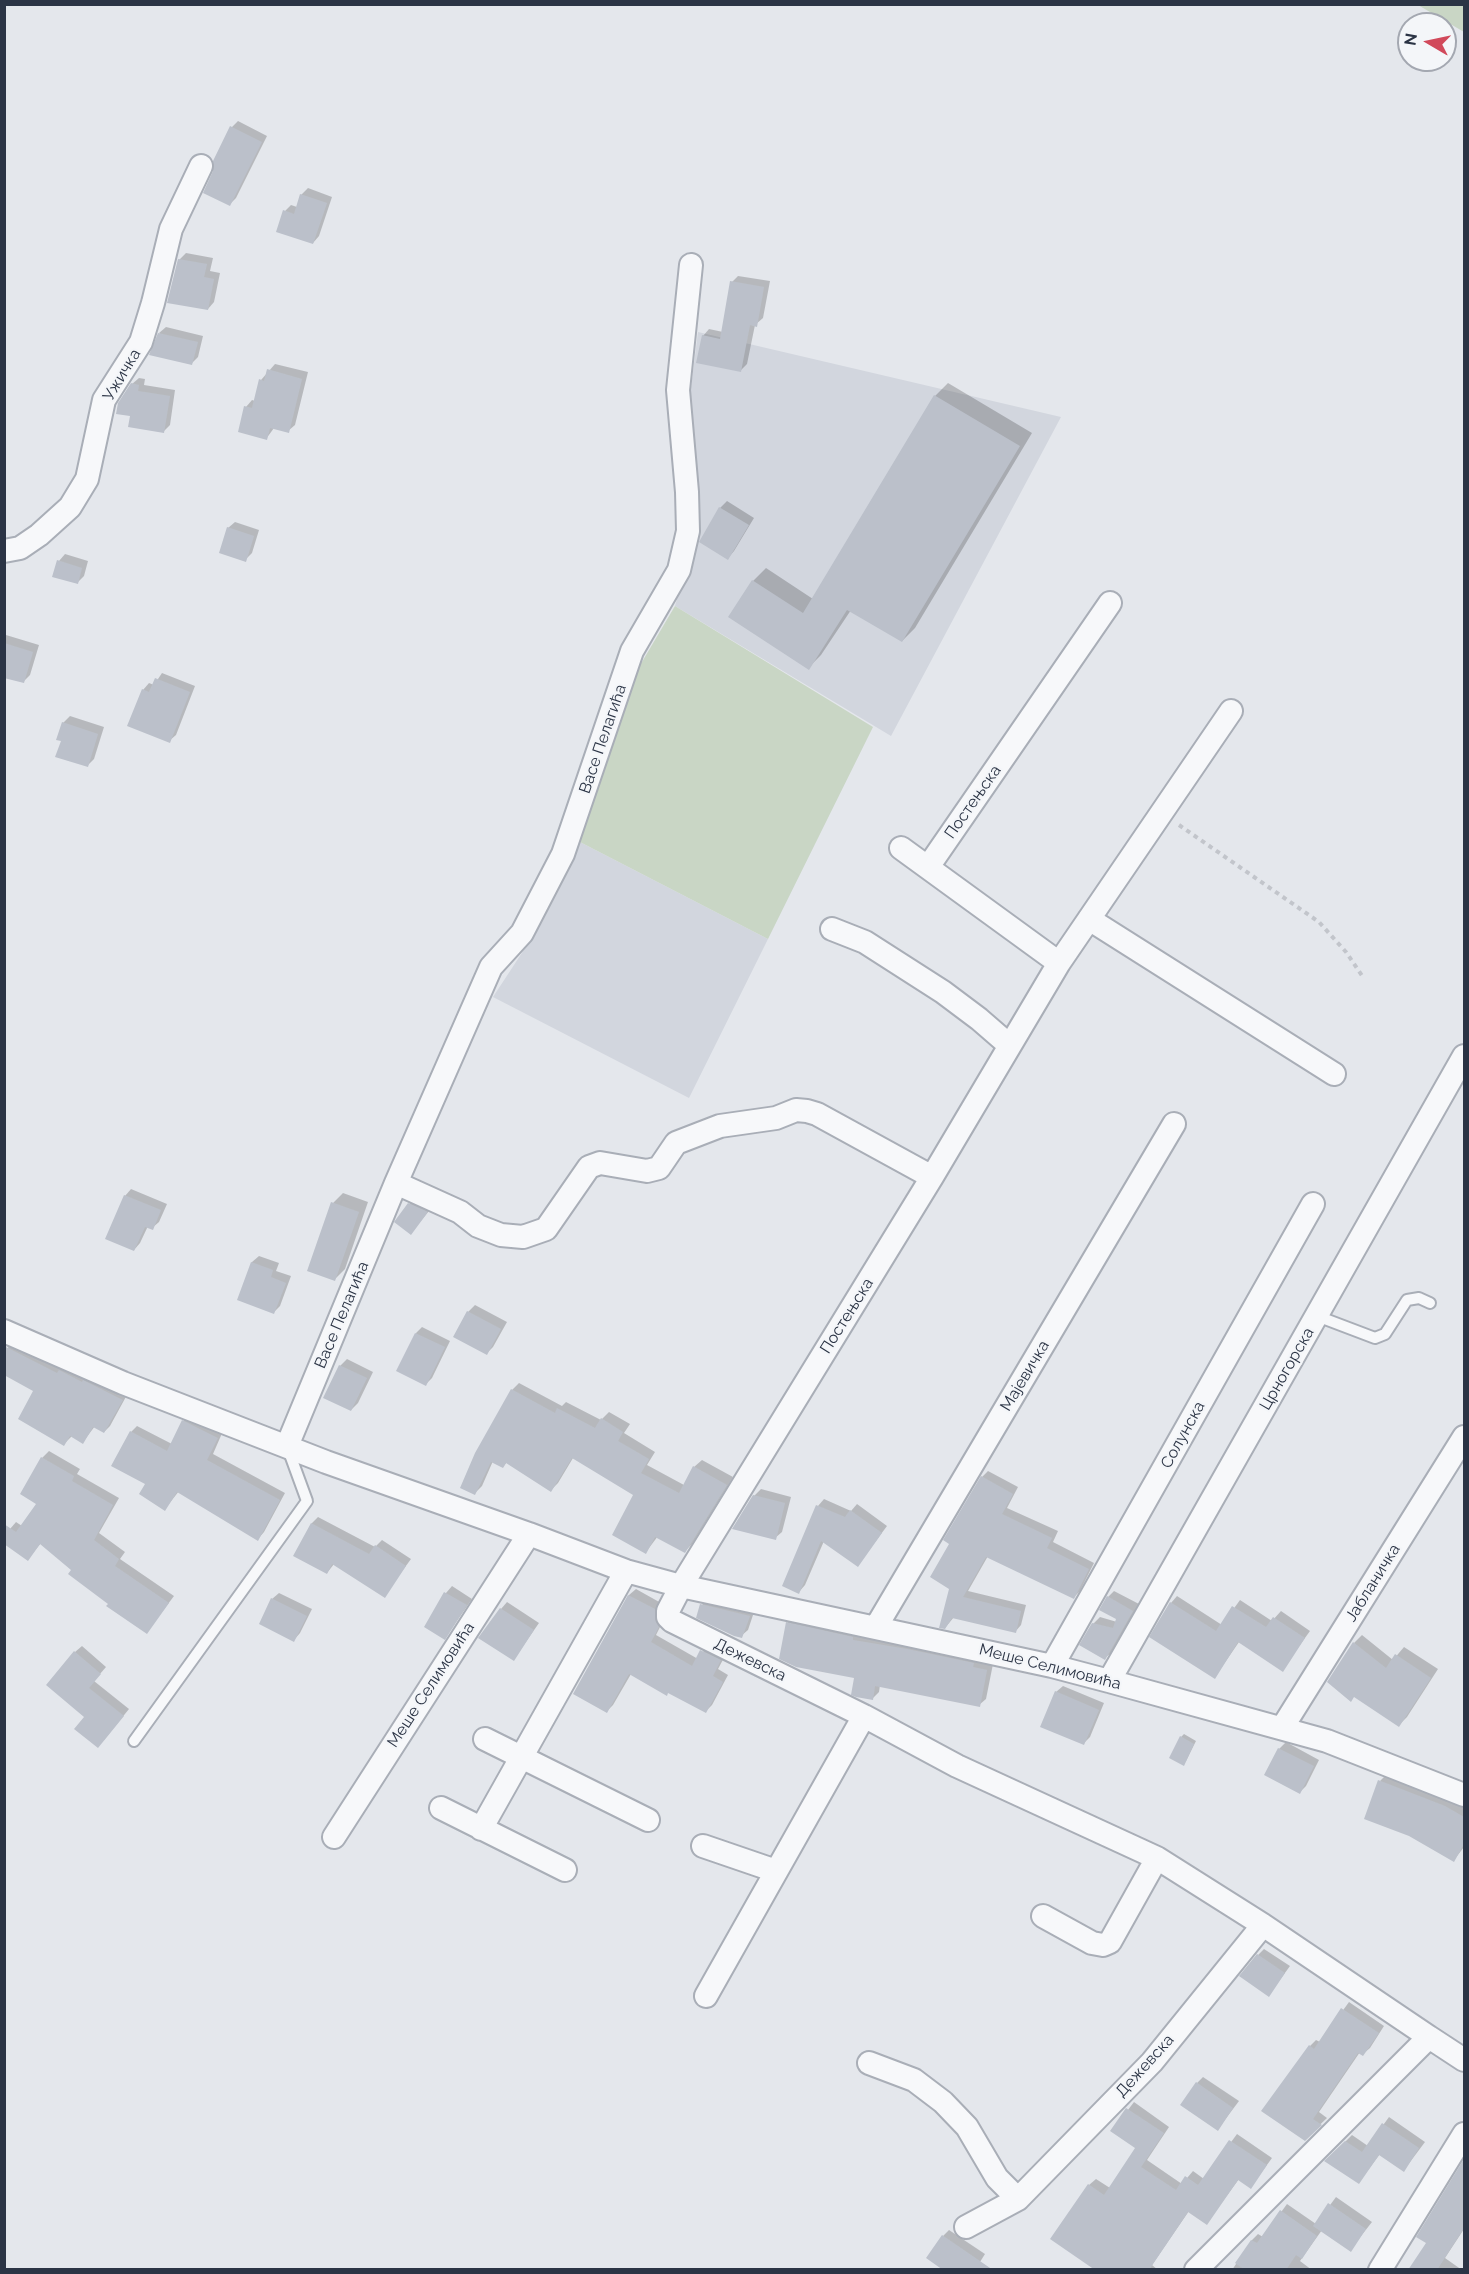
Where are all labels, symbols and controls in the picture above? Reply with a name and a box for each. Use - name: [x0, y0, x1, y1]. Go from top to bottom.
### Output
- north arrow: [1397, 12, 1457, 72]
- text: N: [1400, 32, 1421, 47]
- street label: Ужичка: [99, 346, 145, 404]
- street label: Васе Пелагића: [575, 682, 631, 796]
- street label: Постењска: [941, 761, 1005, 843]
- street label: Васе Пелагића: [311, 1259, 373, 1371]
- street label: Постењска: [816, 1275, 878, 1357]
- street label: Црногорска: [1256, 1324, 1318, 1414]
- street label: Мајевичка: [996, 1337, 1054, 1415]
- street label: Солунска: [1157, 1398, 1209, 1472]
- street label: Јабланичка: [1342, 1541, 1404, 1625]
- street label: Меше Селимовића: [383, 1619, 479, 1751]
- street label: Дежевска: [711, 1634, 789, 1686]
- street label: Меше Селимовића: [977, 1640, 1123, 1694]
- street label: Дежевска: [1112, 2031, 1178, 2101]

